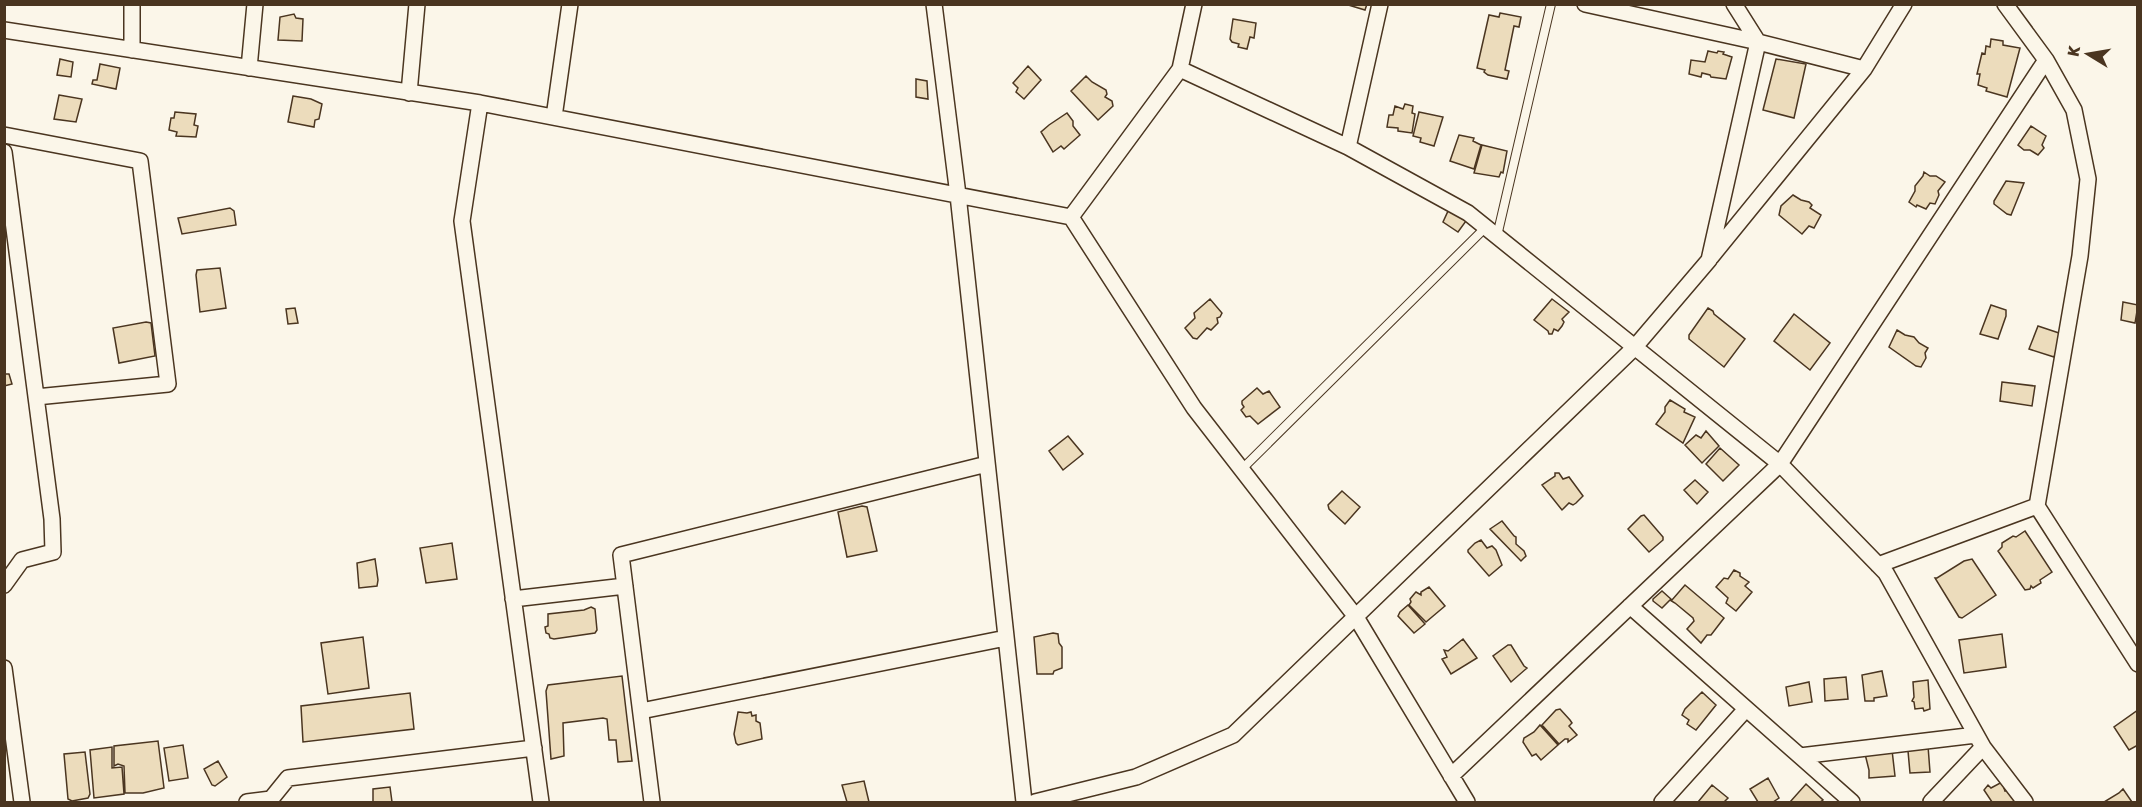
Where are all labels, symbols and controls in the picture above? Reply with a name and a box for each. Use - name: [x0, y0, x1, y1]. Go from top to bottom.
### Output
- north arrow: [2058, 24, 2118, 84]
- text: K: [2063, 44, 2084, 58]

